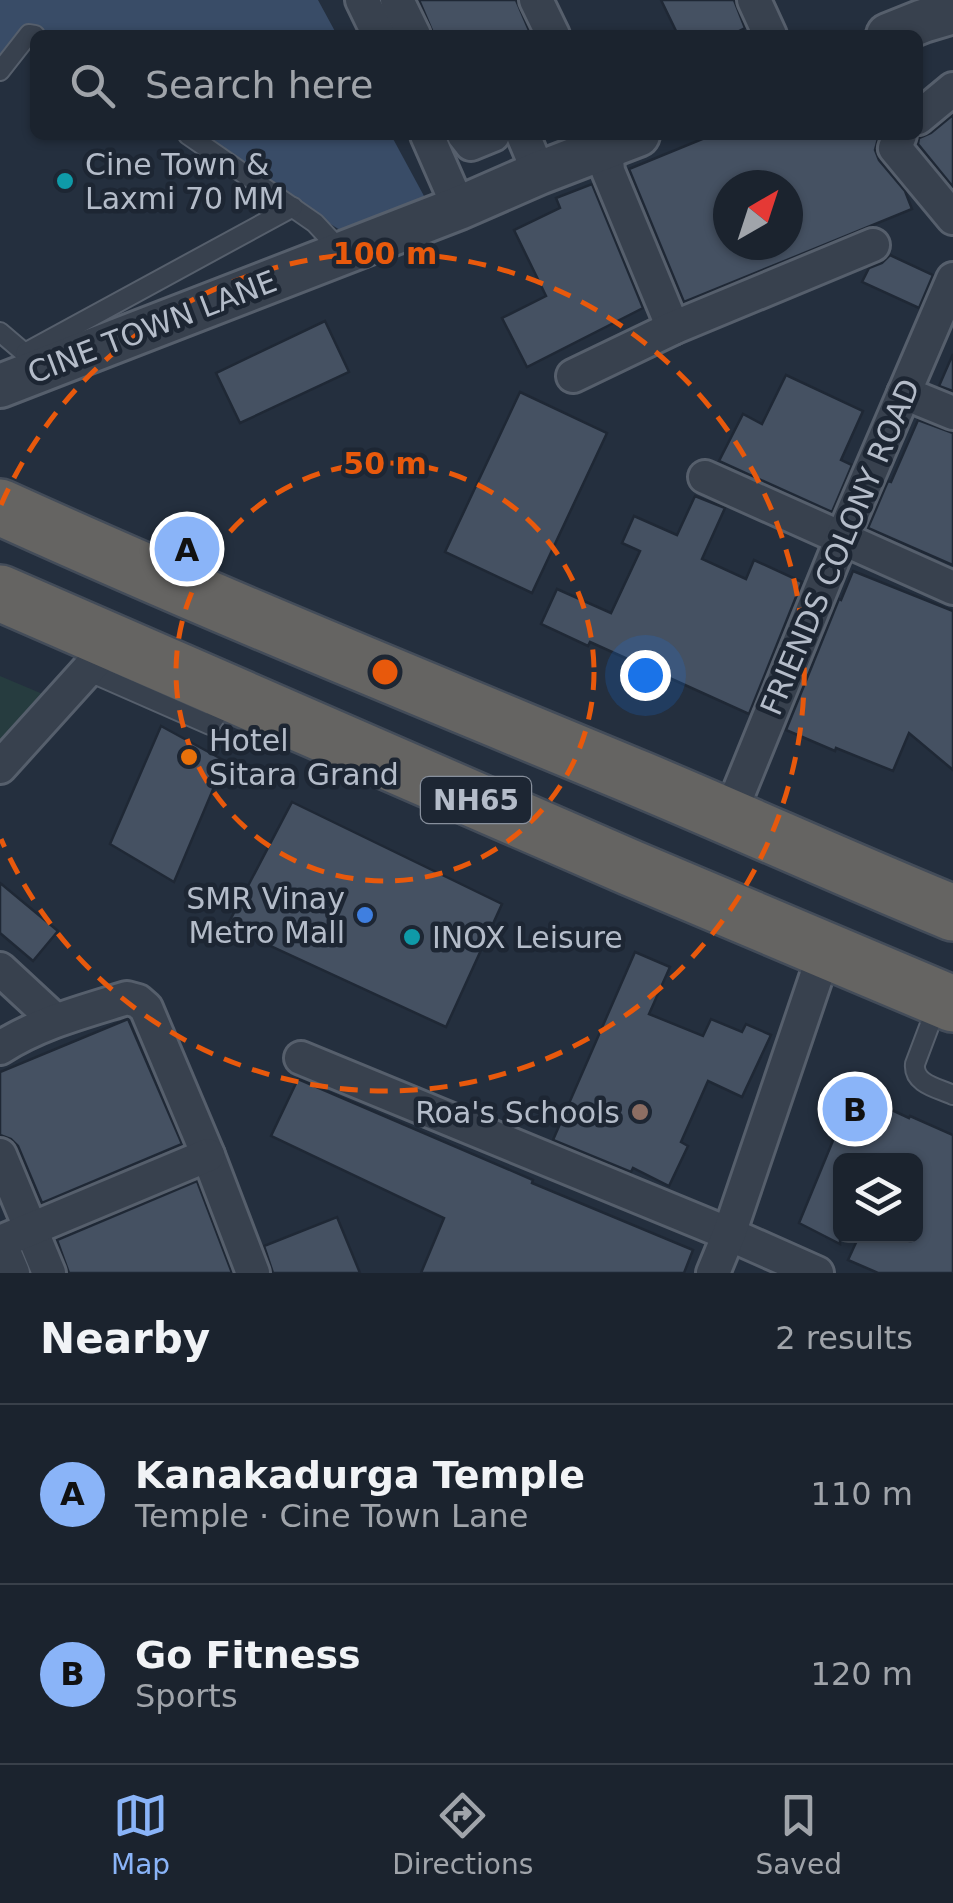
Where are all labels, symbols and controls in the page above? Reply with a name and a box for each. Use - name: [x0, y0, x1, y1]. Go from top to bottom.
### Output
- search box: [30, 30, 923, 140]
- icon: search: [65, 58, 120, 113]
- text: Search here: [145, 63, 373, 107]
- place label: Cine Town & Laxmi 70 MM: [85, 147, 284, 216]
- marker: Cine Town & Laxmi 70 MM: [54, 170, 76, 192]
- north arrow: [713, 170, 803, 260]
- text: 100 m: [333, 236, 437, 271]
- street label: CINE TOWN LANE: [23, 263, 281, 391]
- street label: FRIENDS COLONY ROAD: [753, 374, 927, 720]
- text: 50 m: [343, 446, 427, 481]
- pin: A: [154, 512, 220, 586]
- your location: [620, 650, 671, 701]
- centre of rings: [367, 654, 403, 690]
- place label: Hotel Sitara Grand: [209, 723, 399, 792]
- marker: Hotel Sitara Grand: [178, 746, 200, 768]
- road number: NH65: [421, 777, 531, 823]
- place label: SMR Vinay Metro Mall: [186, 881, 345, 950]
- marker: SMR Vinay Metro Mall: [354, 904, 376, 926]
- place label: INOX Leisure: [432, 920, 623, 955]
- marker: INOX Leisure: [401, 926, 423, 948]
- pin: B: [822, 1072, 888, 1146]
- place label: Roa's Schools: [415, 1095, 620, 1130]
- marker: Roa's Schools: [629, 1101, 651, 1123]
- map controls: [833, 1153, 923, 1243]
- button: layers: [833, 1153, 923, 1243]
- text: Nearby: [40, 1314, 210, 1363]
- text: 2 results: [775, 1319, 913, 1357]
- text: Kanakadurga Temple: [135, 1453, 585, 1497]
- text: A: [60, 1475, 85, 1513]
- text: 110 m: [811, 1475, 913, 1513]
- text: Temple · Cine Town Lane: [135, 1497, 528, 1535]
- text: Go Fitness: [135, 1633, 361, 1677]
- text: B: [60, 1655, 85, 1693]
- text: 120 m: [811, 1655, 913, 1693]
- text: Sports: [135, 1677, 238, 1715]
- tab: Map: [111, 1788, 170, 1881]
- tab: Directions: [392, 1788, 533, 1881]
- tab: Saved: [755, 1788, 842, 1881]

